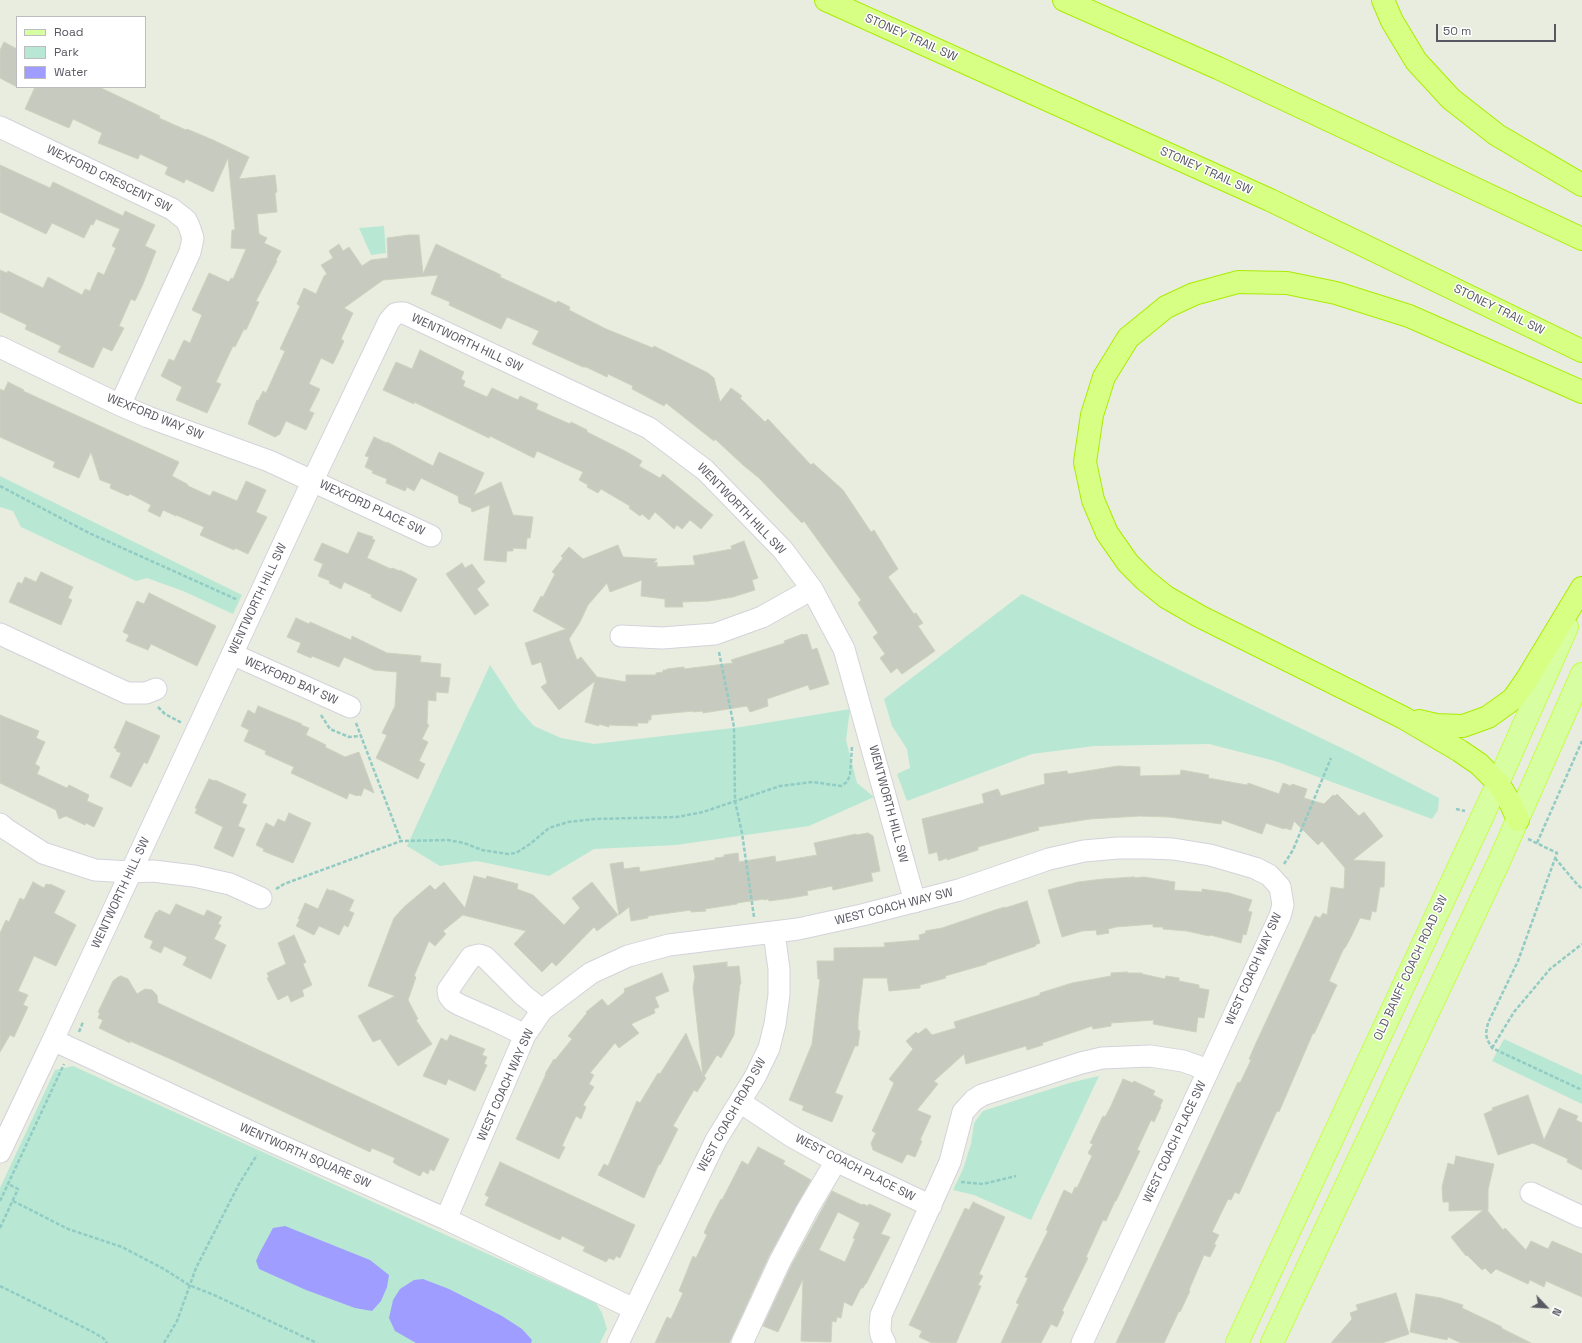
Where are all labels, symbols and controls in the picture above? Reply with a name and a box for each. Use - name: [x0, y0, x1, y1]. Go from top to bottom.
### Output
- street label: STONEY TRAIL SW: [863, 11, 959, 65]
- legend: [16, 16, 146, 88]
- scale bar: [1438, 16, 1558, 42]
- text: 50 m: [1443, 23, 1471, 39]
- text: Road: [54, 24, 83, 40]
- text: Park: [54, 44, 79, 60]
- text: Water: [54, 64, 88, 80]
- street label: WEXFORD CRESCENT SW: [44, 142, 174, 216]
- street label: STONEY TRAIL SW: [1158, 144, 1254, 198]
- street label: STONEY TRAIL SW: [1451, 282, 1547, 338]
- street label: WENTWORTH HILL SW: [409, 311, 525, 375]
- street label: WEXFORD WAY SW: [105, 391, 205, 443]
- street label: WENTWORTH HILL SW: [694, 460, 788, 558]
- street label: WEXFORD PLACE SW: [317, 477, 427, 539]
- street label: WENTWORTH HILL SW: [226, 541, 290, 657]
- street label: WEXFORD BAY SW: [242, 654, 340, 708]
- street label: WENTWORTH HILL SW: [865, 744, 911, 864]
- street label: WENTWORTH HILL SW: [89, 835, 153, 951]
- street label: WEST COACH WAY SW: [833, 885, 955, 929]
- street label: OLD BANFF COACH ROAD SW: [1371, 893, 1451, 1043]
- street label: WEST COACH WAY SW: [1223, 911, 1285, 1027]
- street label: WEST COACH WAY SW: [475, 1027, 537, 1143]
- street label: WEST COACH ROAD SW: [695, 1056, 769, 1174]
- street label: WEST COACH PLACE SW: [1140, 1079, 1210, 1205]
- street label: WENTWORTH SQUARE SW: [237, 1120, 373, 1192]
- street label: WEST COACH PLACE SW: [793, 1131, 917, 1205]
- north arrow: [1526, 1287, 1566, 1327]
- text: N: [1549, 1306, 1565, 1318]

